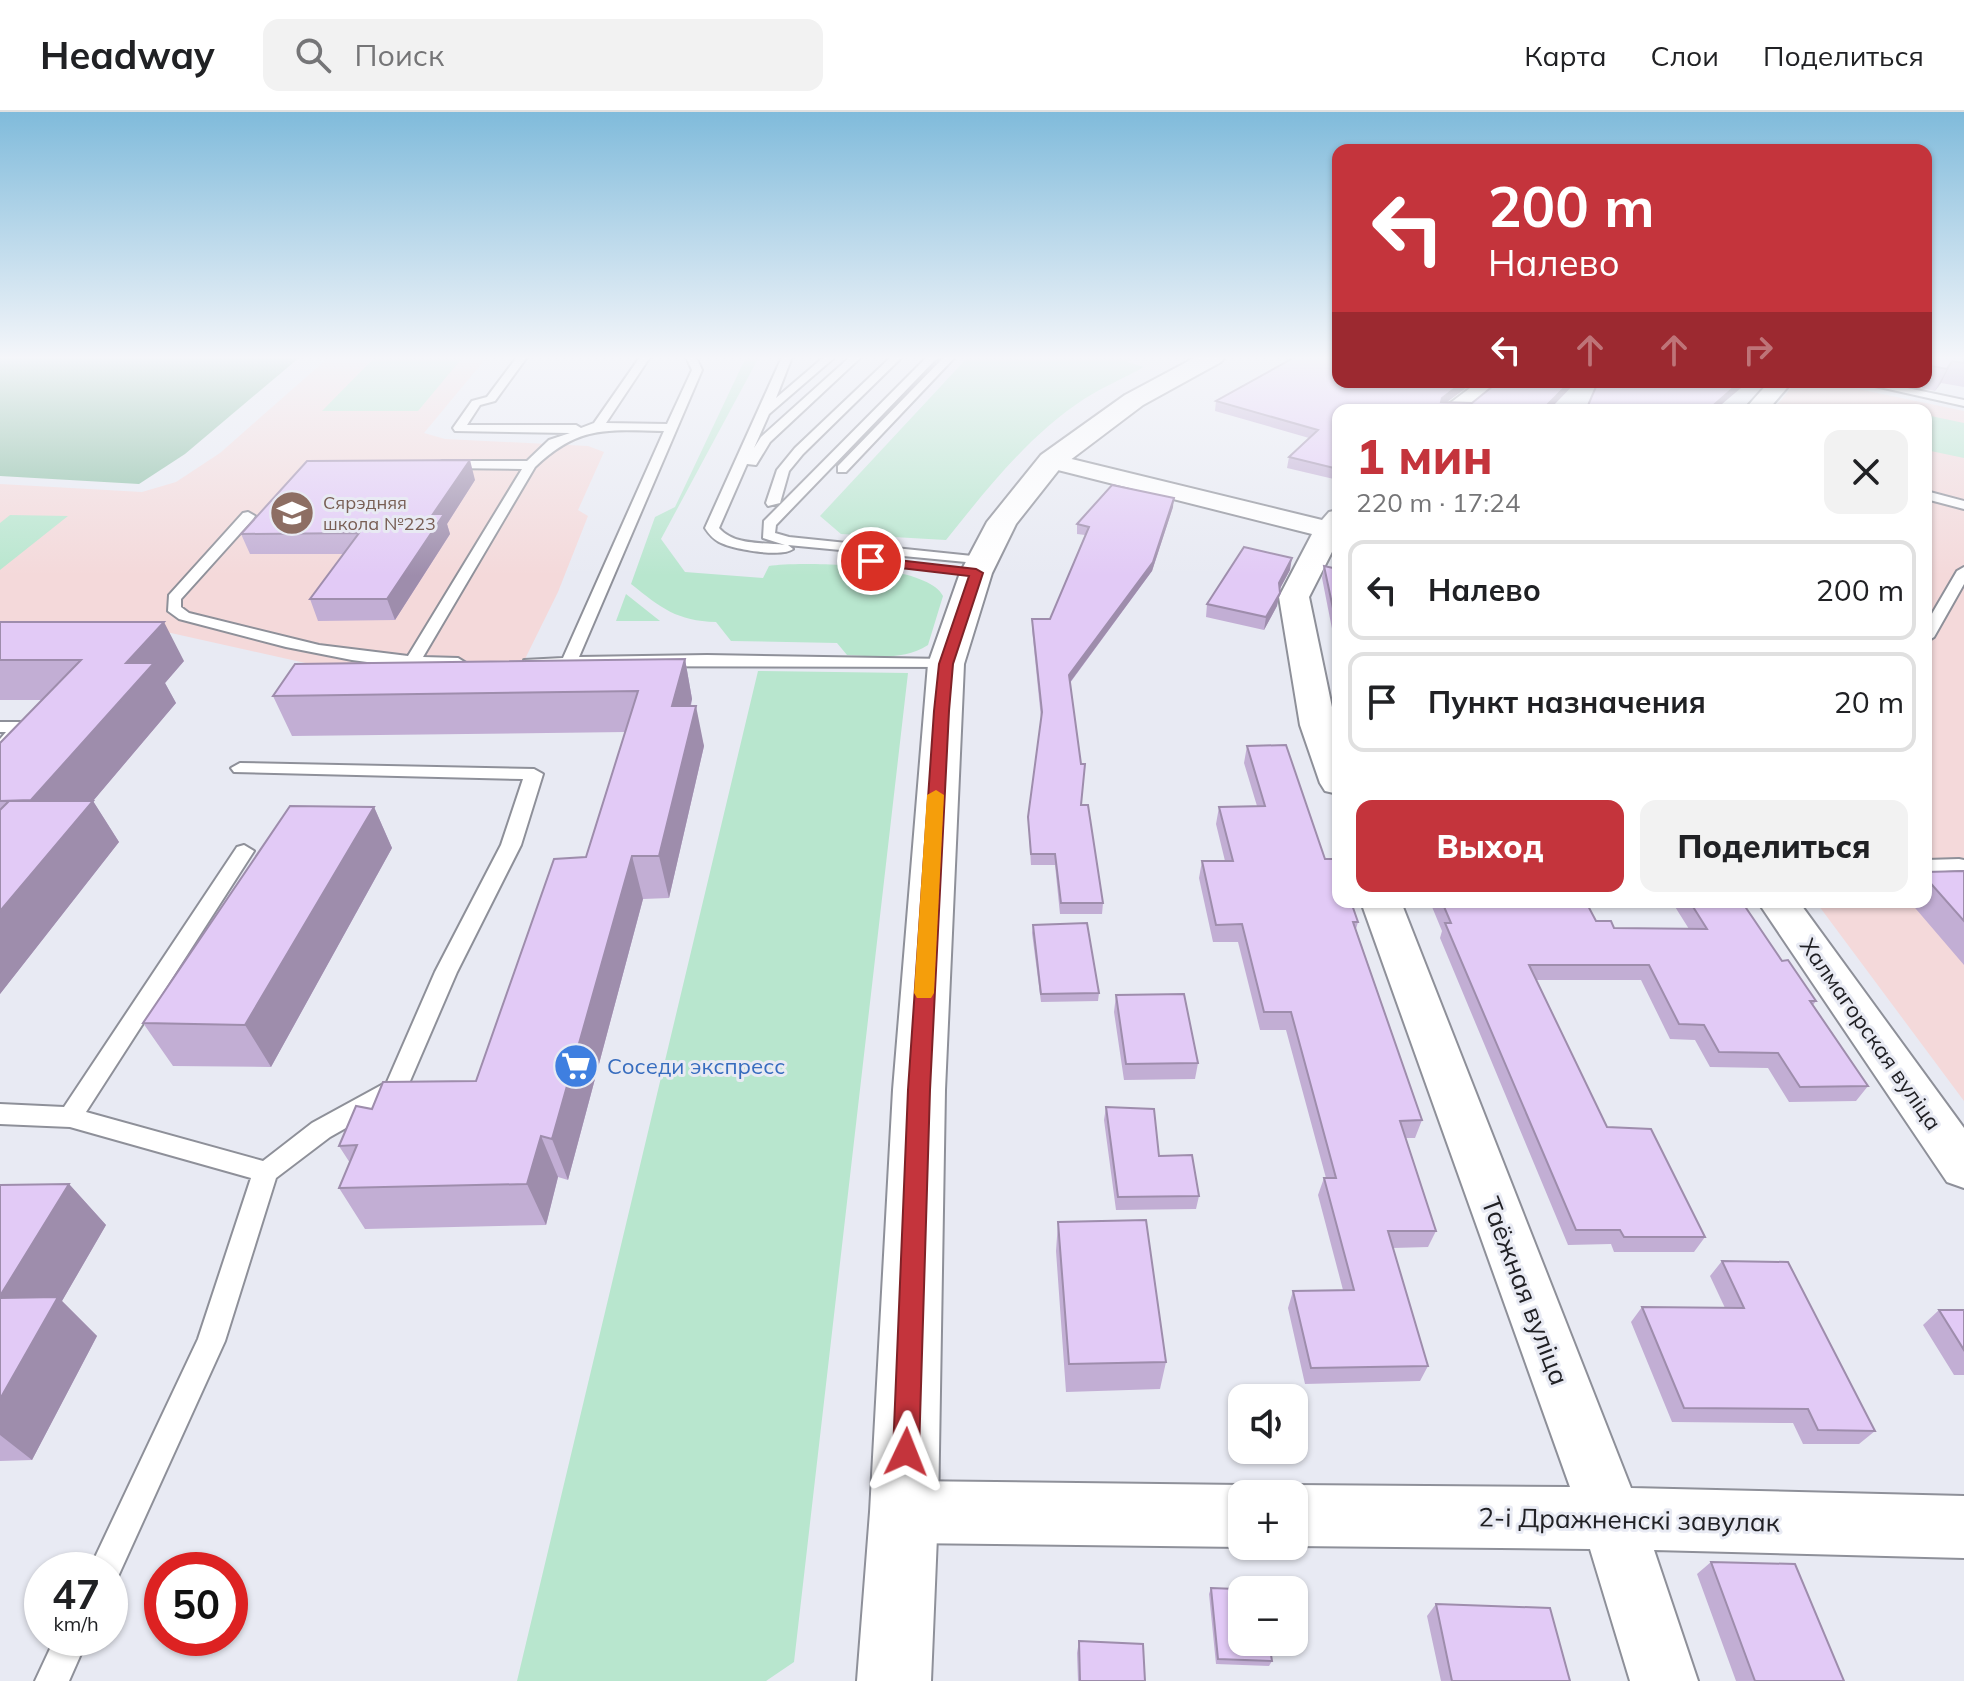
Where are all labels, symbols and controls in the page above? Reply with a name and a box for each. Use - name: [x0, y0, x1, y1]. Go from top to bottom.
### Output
- search box: [263, 19, 823, 91]
- text: Headway: [40, 31, 215, 79]
- icon: search: [291, 33, 335, 77]
- text: Поиск: [355, 36, 444, 74]
- text: Карта: [1524, 38, 1607, 73]
- text: Слои: [1651, 38, 1719, 73]
- text: Поделиться: [1763, 38, 1924, 73]
- text: 200 m: [1488, 171, 1655, 241]
- icon: left: [1356, 176, 1460, 280]
- text: Налево: [1488, 240, 1620, 285]
- icon: left: [1484, 328, 1528, 372]
- icon: ahead: [1568, 328, 1612, 372]
- icon: ahead: [1652, 328, 1696, 372]
- icon: right: [1736, 328, 1780, 372]
- text: 1 мин: [1356, 426, 1493, 486]
- button: close: [1824, 430, 1908, 514]
- text: 220 m · 17:24: [1356, 486, 1520, 519]
- school or university icon: Сярэдняя школа №223: [268, 489, 316, 537]
- place label: Сярэдняя школа №223: [323, 491, 436, 535]
- pin: [837, 527, 905, 595]
- icon: arrive: [849, 539, 893, 583]
- icon: left: [1360, 568, 1404, 612]
- text: Налево: [1428, 571, 1541, 609]
- text: 200 m: [1816, 571, 1904, 609]
- icon: arrive: [1360, 680, 1404, 724]
- text: Пункт назначения: [1428, 683, 1706, 721]
- text: 20 m: [1834, 683, 1904, 721]
- button: Выход: [1356, 800, 1624, 892]
- button: Поделиться: [1640, 800, 1908, 892]
- street label: Халмагорская вуліца: [1794, 933, 1948, 1135]
- supermarket icon: Соседи экспресс: [552, 1042, 600, 1090]
- place label: Соседи экспресс: [607, 1052, 785, 1080]
- street label: Таёжная вуліца: [1474, 1192, 1576, 1389]
- map controls: [1228, 1384, 1308, 1656]
- button: sound: [1228, 1384, 1308, 1464]
- position arrow: [864, 1410, 948, 1494]
- button: +: [1228, 1480, 1308, 1560]
- street label: 2-і Дражненскі завулак: [1478, 1500, 1780, 1539]
- speed limit sign: 50: [144, 1552, 248, 1656]
- text: 47: [52, 1569, 100, 1619]
- button: −: [1228, 1576, 1308, 1656]
- text: km/h: [53, 1611, 99, 1636]

